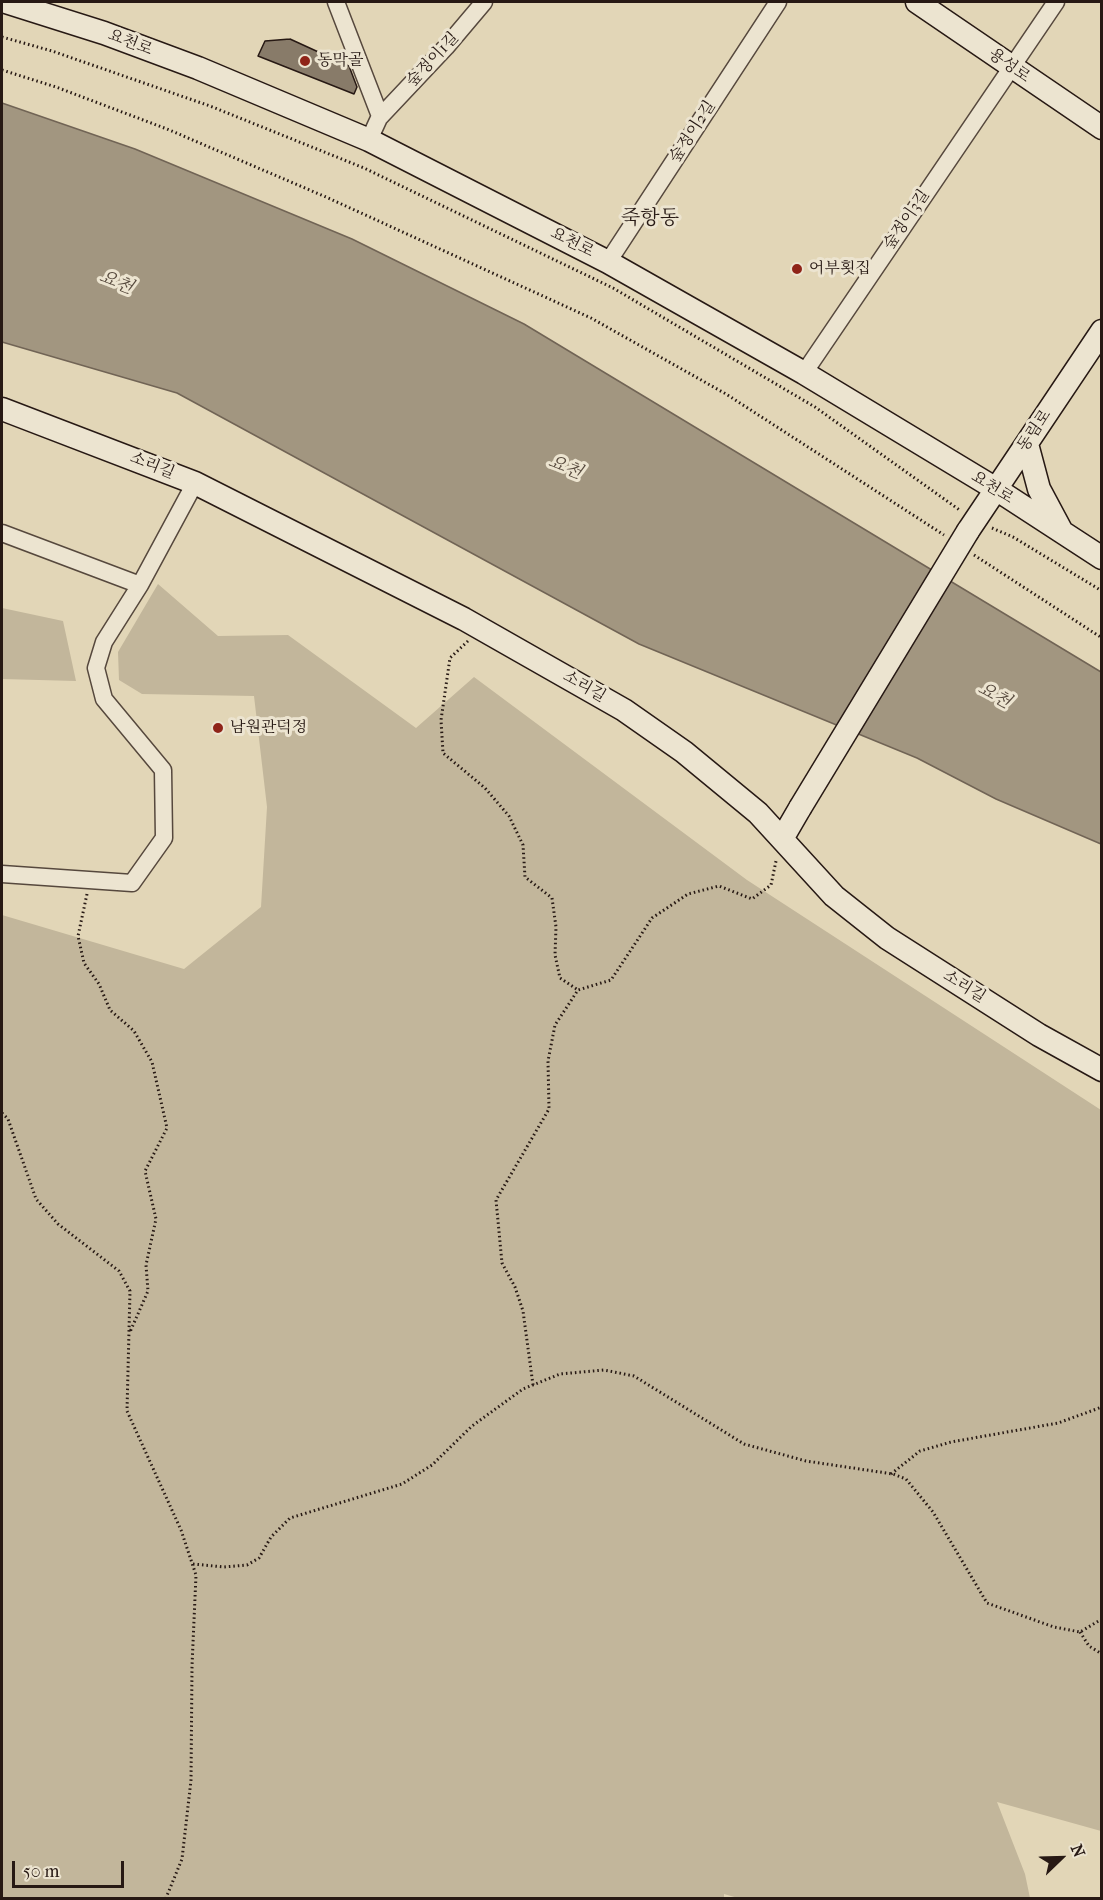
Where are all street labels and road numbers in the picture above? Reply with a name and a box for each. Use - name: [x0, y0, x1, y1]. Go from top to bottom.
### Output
- street label: 요천로: [105, 26, 155, 60]
- street label: 숲정이1길: [403, 29, 463, 91]
- street label: 용성로: [985, 45, 1033, 87]
- street label: 숲정이2길: [666, 97, 720, 167]
- street label: 숲정이3길: [880, 186, 934, 254]
- street label: 요천로: [547, 224, 597, 262]
- street label: 동림로: [1014, 406, 1056, 456]
- street label: 소리길: [127, 448, 177, 484]
- street label: 요천로: [967, 468, 1017, 508]
- street label: 소리길: [559, 667, 609, 707]
- street label: 소리길: [939, 967, 989, 1007]

